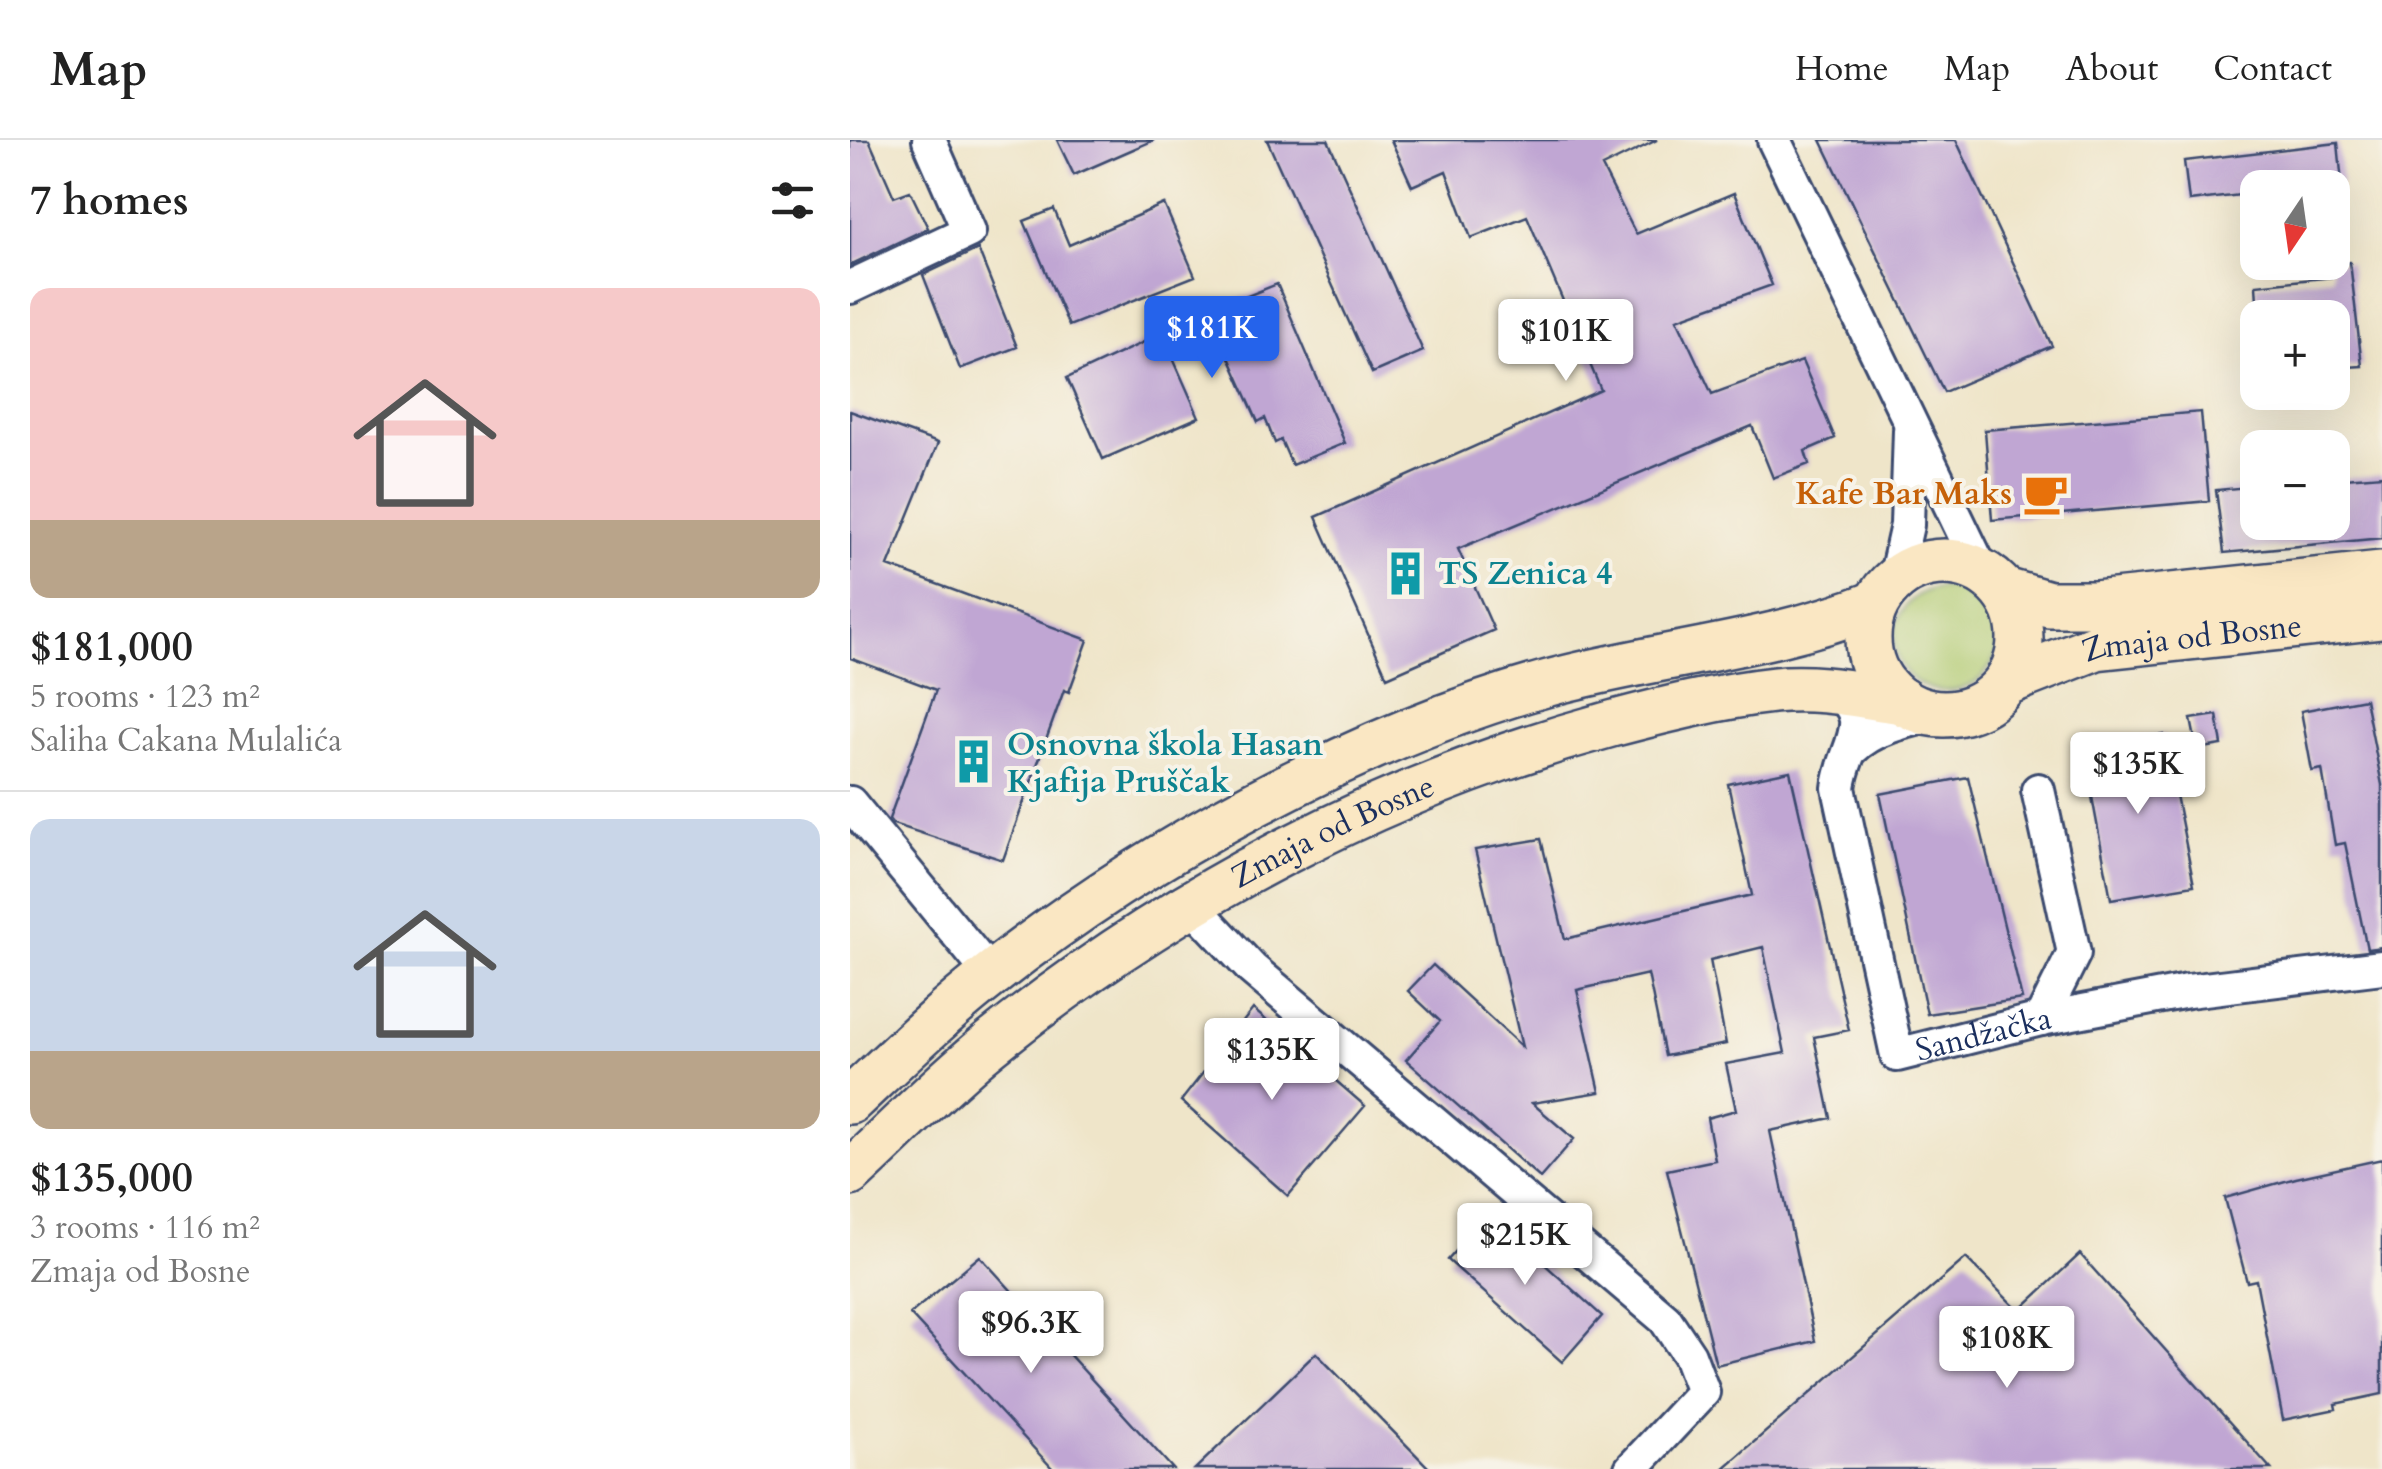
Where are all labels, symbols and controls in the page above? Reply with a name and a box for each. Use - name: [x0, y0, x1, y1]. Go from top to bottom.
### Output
- text: Map: [50, 37, 148, 102]
- text: Home: [1795, 45, 1889, 93]
- text: Map: [1944, 45, 2010, 93]
- text: About: [2065, 45, 2158, 93]
- text: Contact: [2213, 45, 2332, 93]
- north arrow: [2240, 170, 2350, 280]
- map controls: [2240, 170, 2350, 540]
- text: 7 homes: [30, 172, 188, 229]
- icon: filters: [765, 173, 820, 228]
- pin: $181K: [1142, 296, 1282, 381]
- pin: $101K: [1496, 299, 1636, 384]
- button: +: [2240, 300, 2350, 410]
- text: $181K: [1166, 306, 1258, 350]
- text: $101K: [1520, 309, 1612, 353]
- icon: home: [335, 353, 515, 533]
- button: −: [2240, 430, 2350, 540]
- cafe icon: Kafe Bar Maks: [2021, 469, 2069, 517]
- place label: Kafe Bar Maks: [1796, 472, 2012, 516]
- building icon: TS Zenica 4: [1381, 549, 1429, 597]
- place label: TS Zenica 4: [1438, 552, 1612, 596]
- street label: Zmaja od Bosne: [2075, 604, 2304, 673]
- text: $181,000: [30, 618, 193, 675]
- text: 5 rooms · 123 m²: [30, 675, 260, 719]
- text: Saliha Cakana Mulalića: [30, 719, 342, 763]
- place label: Osnovna škola Hasan Kjafija Pruščak: [1007, 723, 1324, 804]
- pin: $135K: [2068, 732, 2208, 817]
- building icon: Osnovna škola Hasan Kjafija Pruščak: [950, 738, 998, 786]
- text: $135K: [2092, 742, 2184, 786]
- street label: Zmaja od Bosne: [1223, 764, 1441, 899]
- icon: home: [335, 884, 515, 1064]
- street label: Sandžačka: [1911, 996, 2055, 1073]
- pin: $135K: [1202, 1018, 1342, 1103]
- text: $135K: [1226, 1028, 1318, 1072]
- text: $135,000: [30, 1149, 193, 1206]
- pin: $215K: [1455, 1203, 1595, 1288]
- text: 3 rooms · 116 m²: [30, 1206, 260, 1250]
- text: $215K: [1479, 1213, 1571, 1257]
- text: Zmaja od Bosne: [30, 1250, 251, 1294]
- pin: $96.3K: [950, 1291, 1112, 1376]
- text: $96.3K: [981, 1301, 1081, 1345]
- pin: $108K: [1937, 1306, 2077, 1391]
- text: $108K: [1961, 1316, 2053, 1360]

